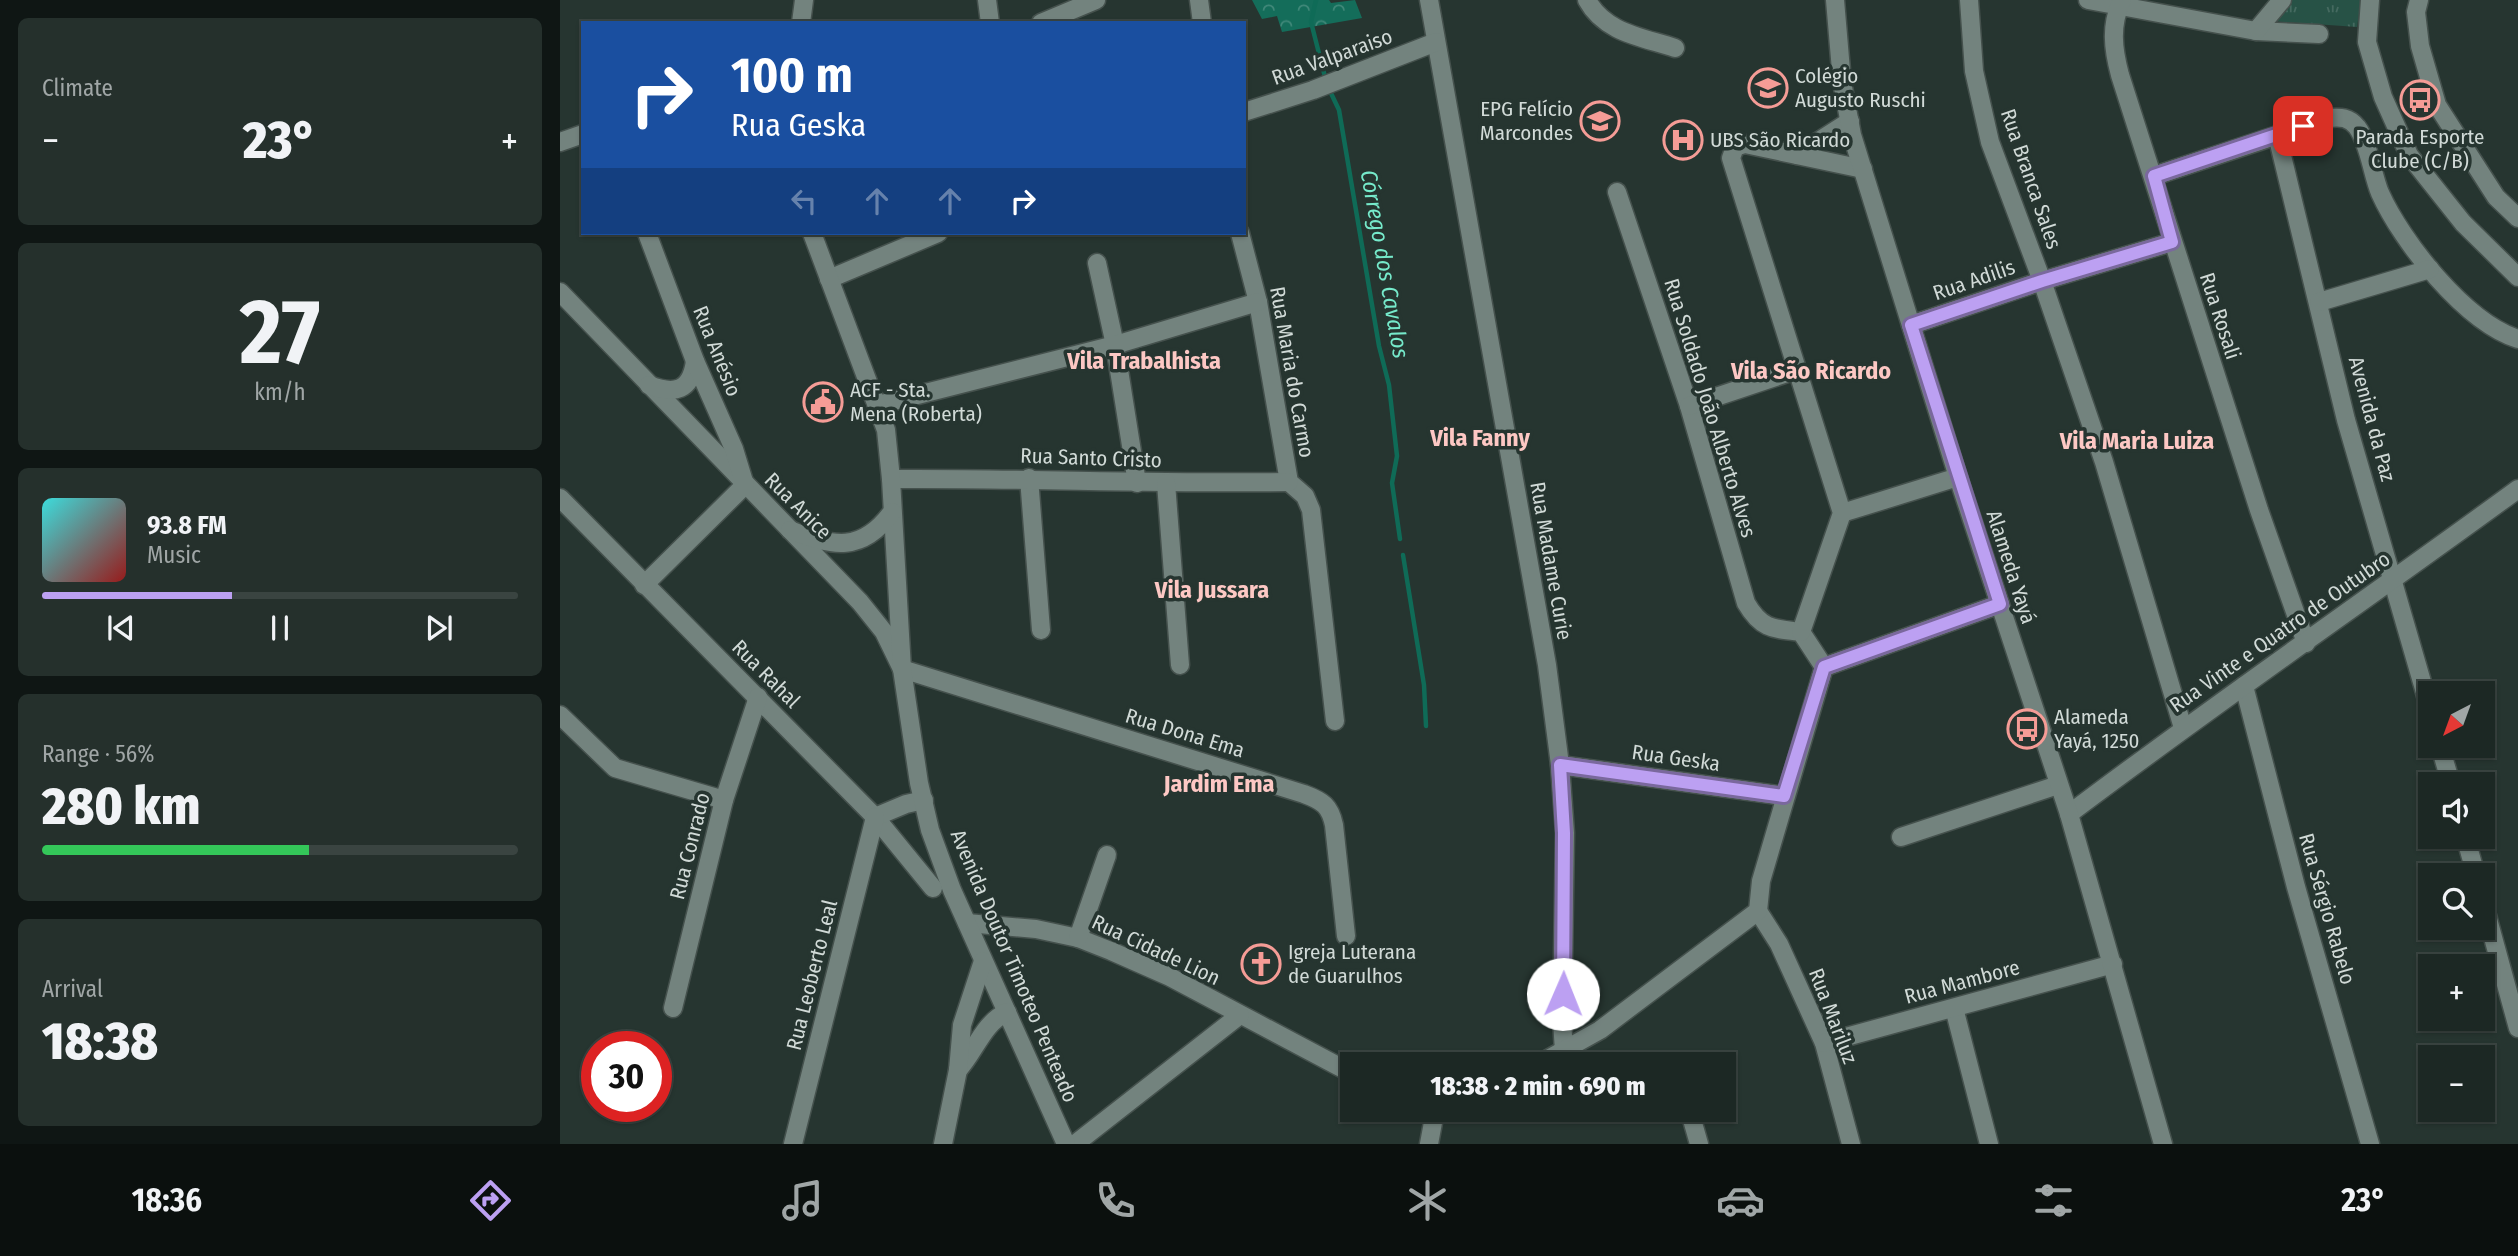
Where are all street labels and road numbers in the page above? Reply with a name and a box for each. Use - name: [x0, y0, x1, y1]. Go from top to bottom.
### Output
- street label: Rua Valparaiso: [1268, 23, 1396, 91]
- street label: Rua Branca Sales: [1995, 106, 2067, 252]
- street label: Rua Adilis: [1930, 254, 2018, 306]
- street label: Rua Rosali: [2194, 269, 2246, 363]
- street label: Rua Soldado João Alberto Alves: [1658, 275, 1762, 541]
- street label: Rua Maria do Carmo: [1264, 284, 1320, 460]
- street label: Rua Anésio: [687, 302, 747, 400]
- street label: Avenida da Paz: [2343, 354, 2401, 484]
- street label: Rua Santo Cristo: [1020, 443, 1162, 473]
- street label: Rua Anice: [759, 467, 837, 545]
- street label: Rua Madame Curie: [1524, 480, 1578, 642]
- street label: Alameda Yayá: [1980, 507, 2042, 627]
- street label: Rua Vinte e Quatro de Outubro: [2165, 546, 2395, 718]
- street label: Rua Rahal: [726, 634, 806, 714]
- street label: Rua Dona Ema: [1122, 703, 1248, 763]
- street label: Rua Geska: [1630, 739, 1722, 777]
- street label: Rua Conrado: [664, 790, 716, 902]
- street label: Avenida Doutor Timoteo Penteado: [945, 826, 1083, 1106]
- street label: Rua Sérgio Rabelo: [2293, 830, 2361, 988]
- street label: Rua Leoberto Leal: [781, 897, 843, 1053]
- street label: Rua Cidade Lion: [1088, 909, 1224, 991]
- street label: Rua Mambore: [1901, 954, 2023, 1010]
- street label: Rua Mariluz: [1803, 965, 1863, 1067]

